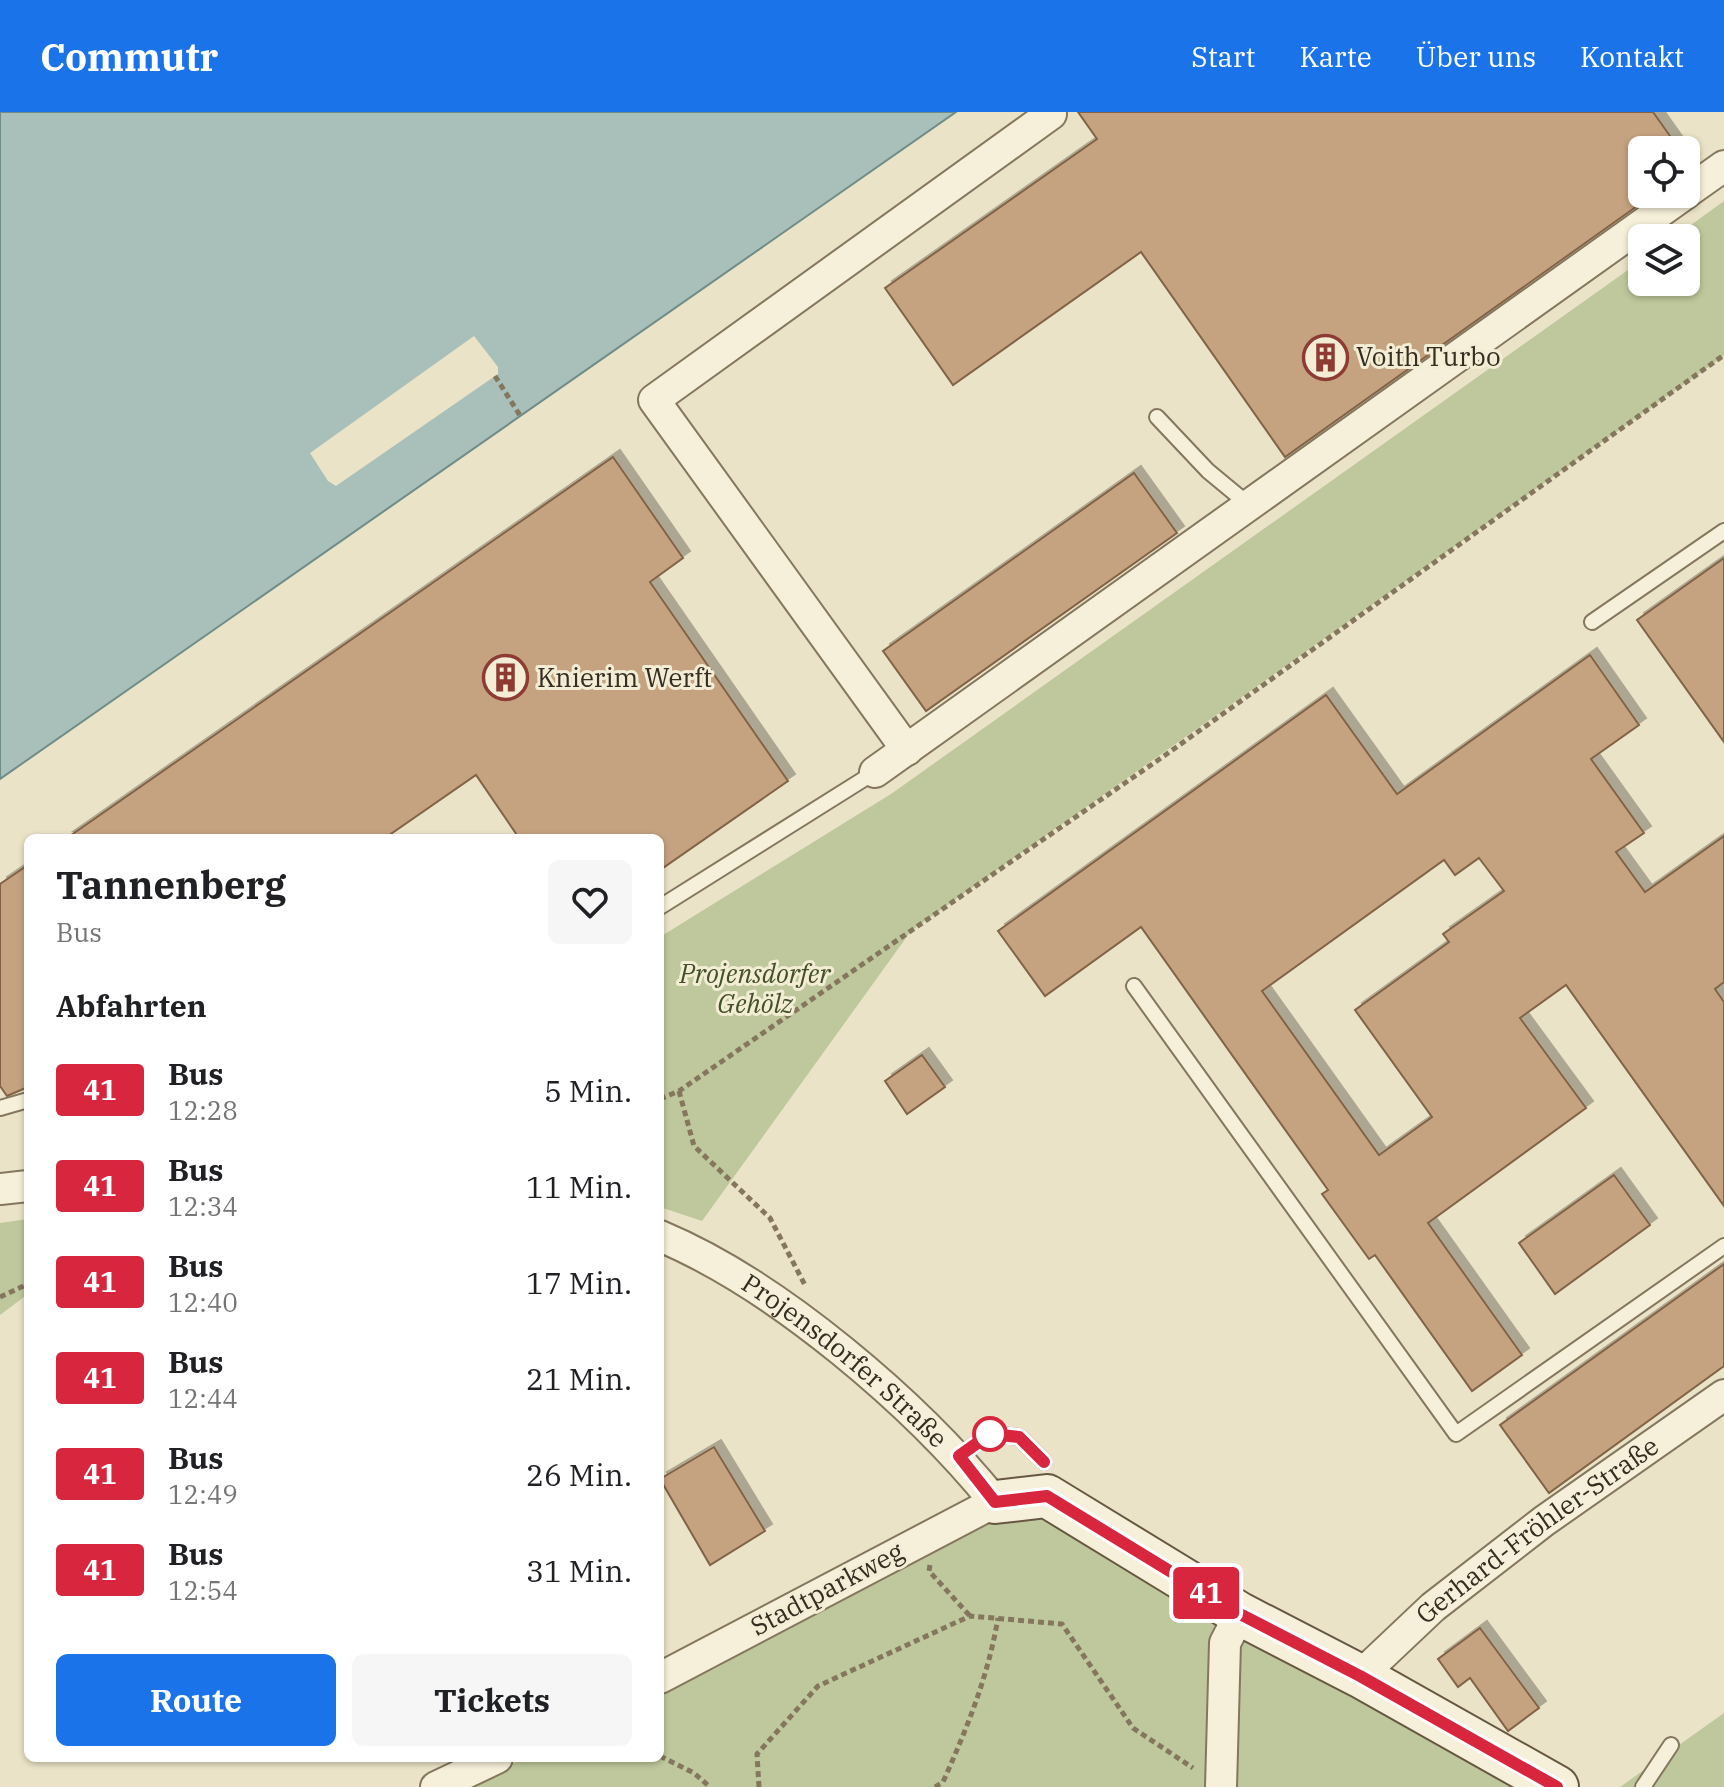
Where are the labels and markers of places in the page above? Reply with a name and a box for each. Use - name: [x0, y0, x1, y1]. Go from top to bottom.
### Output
- building icon: Voith Turbo: [1301, 333, 1349, 381]
- place label: Voith Turbo: [1356, 339, 1501, 373]
- building icon: Knierim Werft: [482, 654, 530, 702]
- place label: Knierim Werft: [537, 660, 712, 694]
- unlabelled marker: [973, 1417, 1007, 1451]

